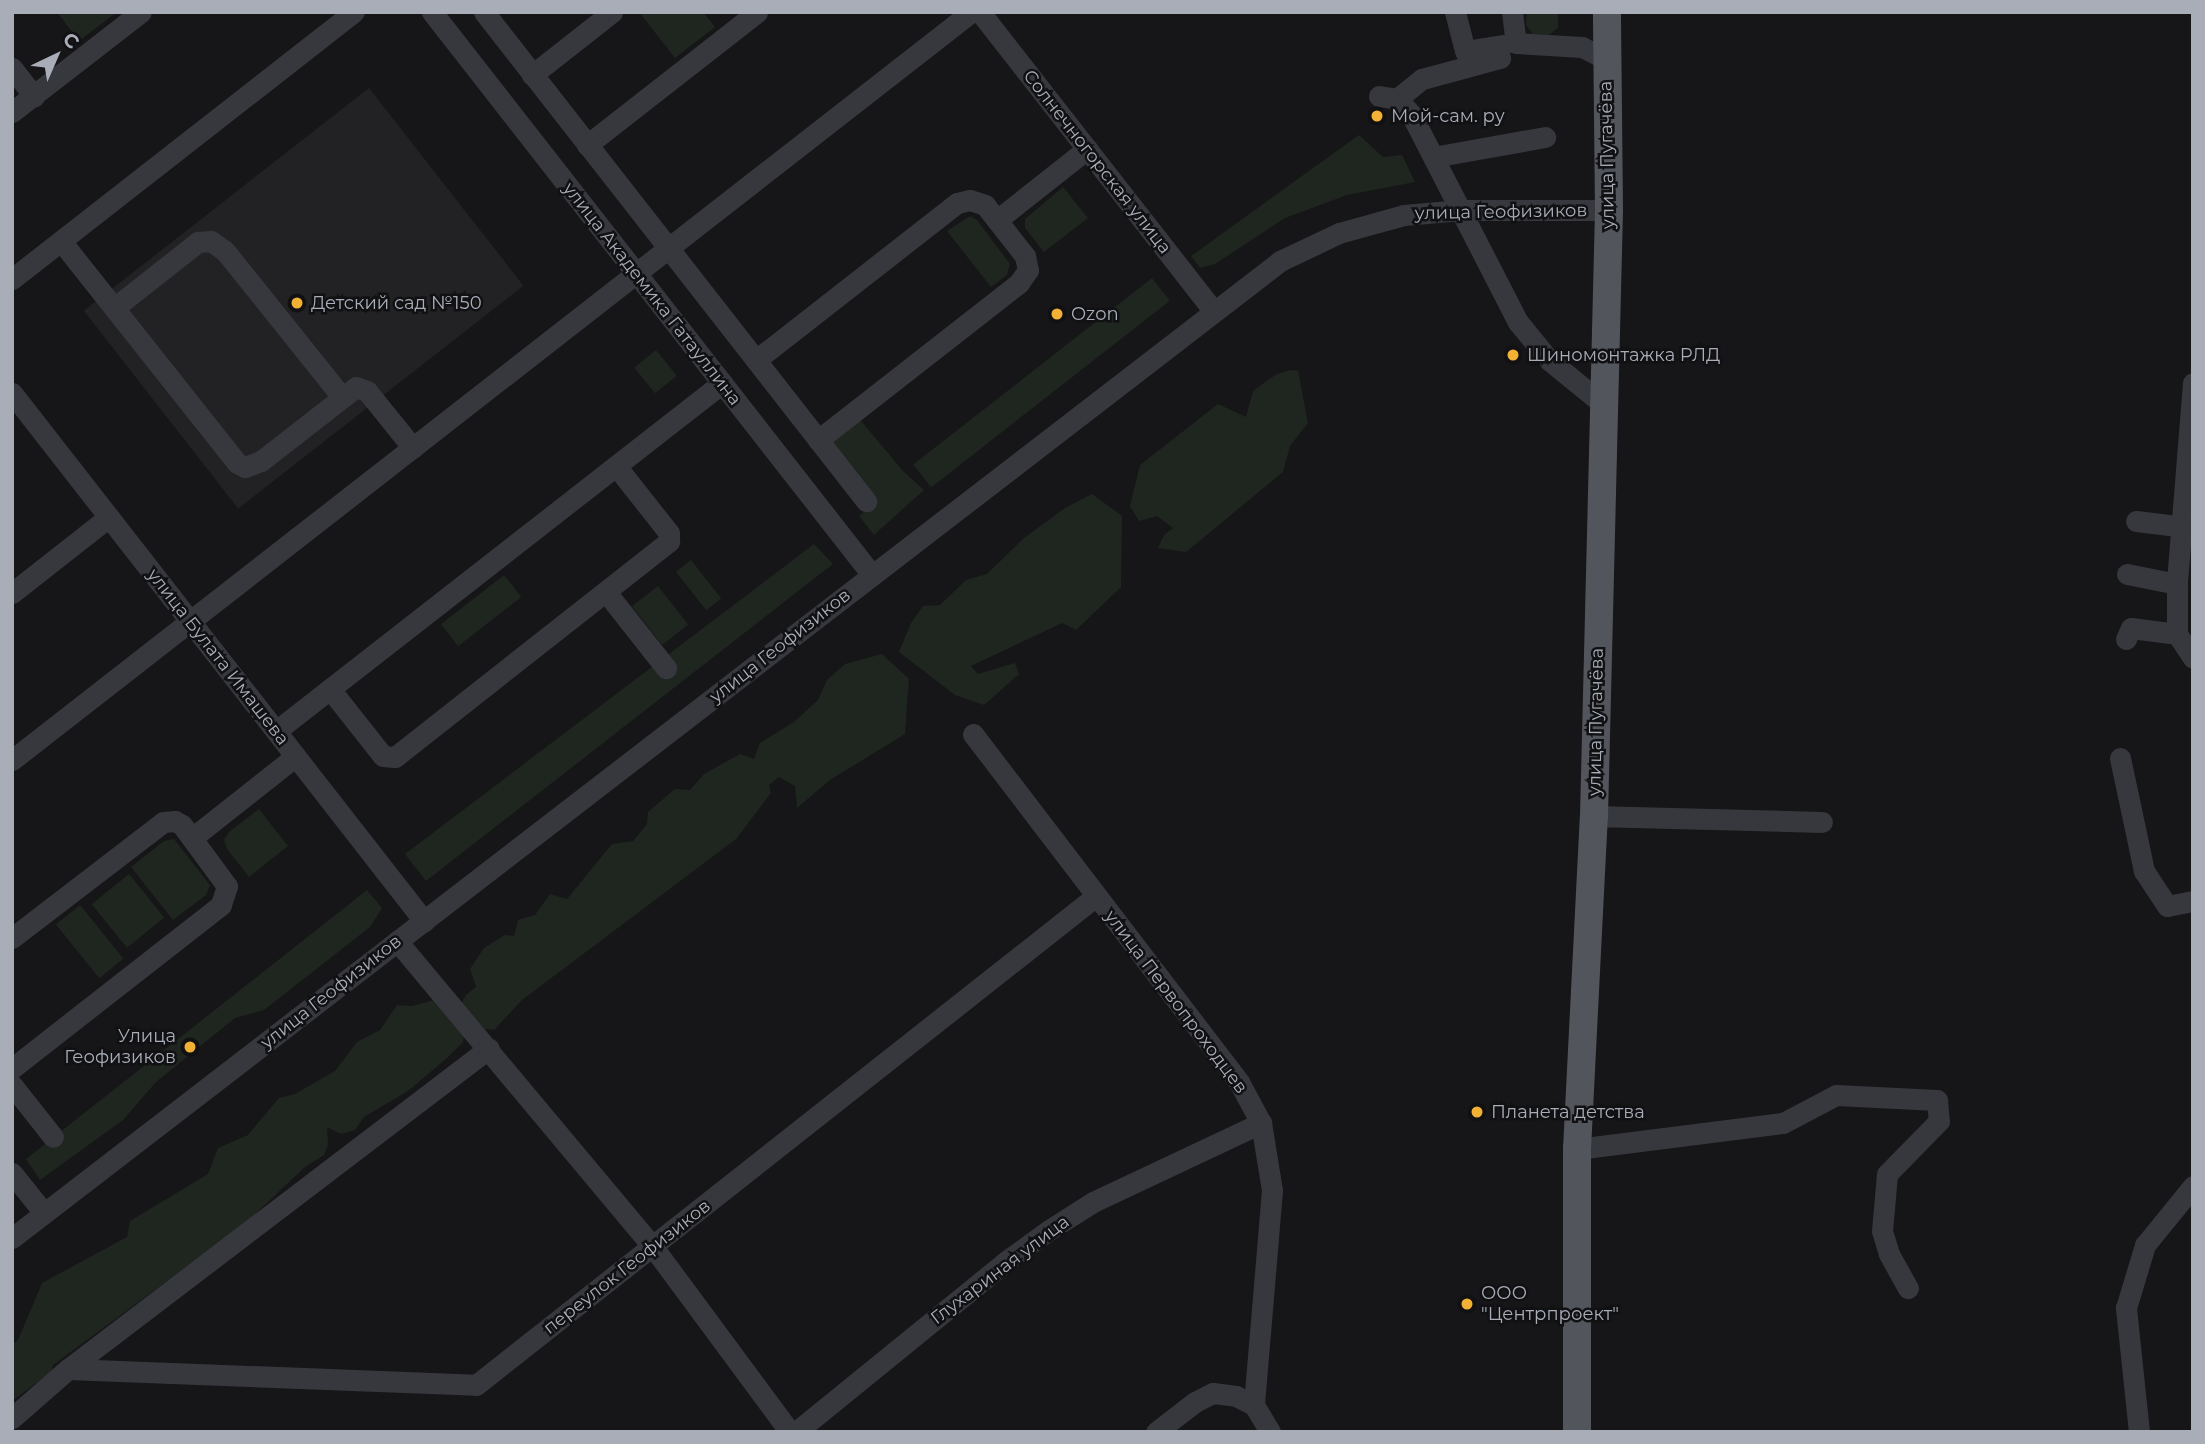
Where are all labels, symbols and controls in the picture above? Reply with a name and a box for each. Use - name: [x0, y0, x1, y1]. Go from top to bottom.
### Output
- north arrow: [21, 21, 91, 91]
- text: С: [58, 27, 84, 54]
- street label: Солнечногорская улица: [1018, 66, 1176, 258]
- street label: улица Пугачёва: [1595, 81, 1619, 229]
- place label: Мой-сам. ру: [1391, 105, 1505, 127]
- marker: Мой-сам. ру: [1369, 108, 1385, 124]
- street label: улица Академика Гатауллина: [558, 178, 746, 410]
- street label: улица Геофизиков: [1414, 200, 1588, 224]
- place label: Детский сад №150: [311, 292, 482, 314]
- marker: Детский сад №150: [289, 295, 305, 311]
- place label: Ozon: [1071, 303, 1119, 325]
- marker: Ozon: [1049, 306, 1065, 322]
- place label: Шиномонтажка РЛД: [1527, 344, 1720, 366]
- marker: Шиномонтажка РЛД: [1505, 347, 1521, 363]
- street label: улица Булата Имашева: [142, 565, 294, 749]
- street label: улица Геофизиков: [705, 584, 855, 708]
- street label: улица Пугачёва: [1584, 648, 1608, 796]
- street label: улица Первопроходцев: [1100, 906, 1252, 1098]
- street label: улица Геофизиков: [256, 930, 406, 1054]
- place label: Улица Геофизиков: [64, 1026, 176, 1068]
- marker: Улица Геофизиков: [182, 1039, 198, 1055]
- place label: Планета детства: [1491, 1101, 1645, 1123]
- marker: Планета детства: [1469, 1104, 1485, 1120]
- street label: переулок Геофизиков: [539, 1195, 715, 1339]
- street label: Глухариная улица: [927, 1211, 1073, 1329]
- place label: ООО "Центрпроект": [1481, 1283, 1619, 1326]
- marker: ООО "Центрпроект": [1459, 1296, 1475, 1312]

